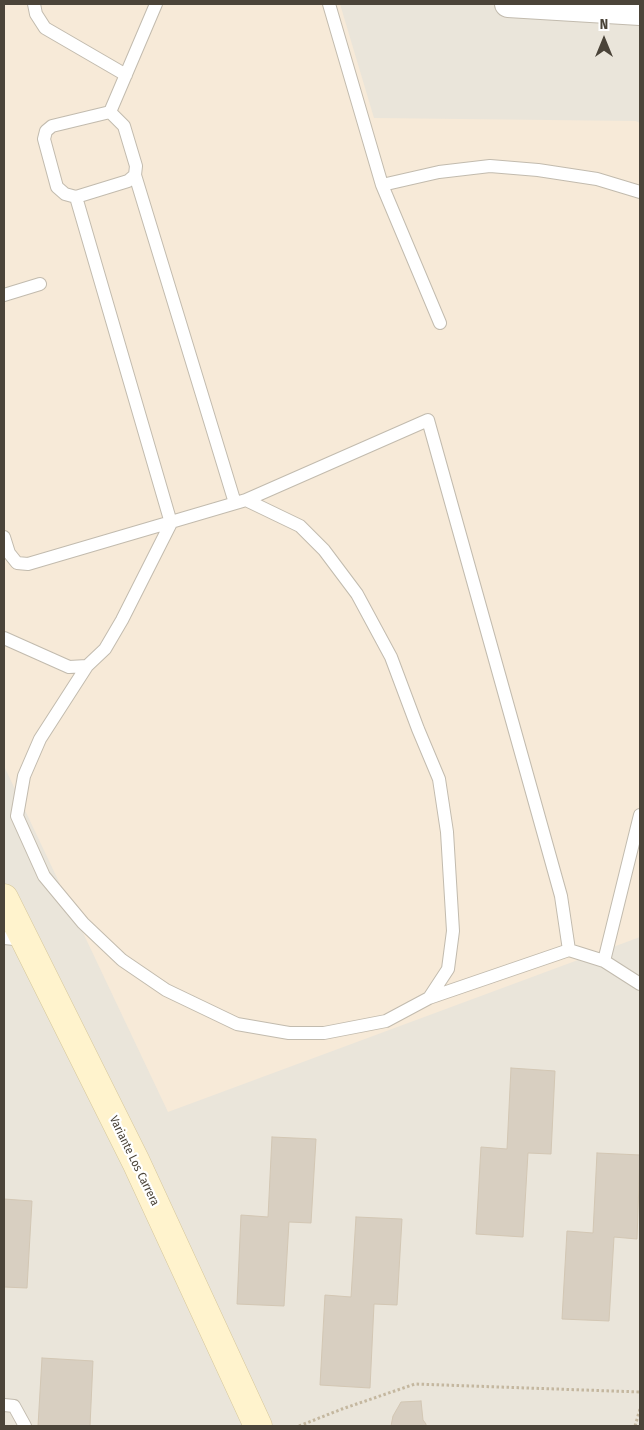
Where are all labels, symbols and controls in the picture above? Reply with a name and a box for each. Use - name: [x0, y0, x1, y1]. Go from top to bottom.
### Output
- north arrow: [579, 15, 629, 65]
- text: N: [600, 16, 608, 33]
- street label: Variante Los Carrera: [106, 1114, 162, 1208]

